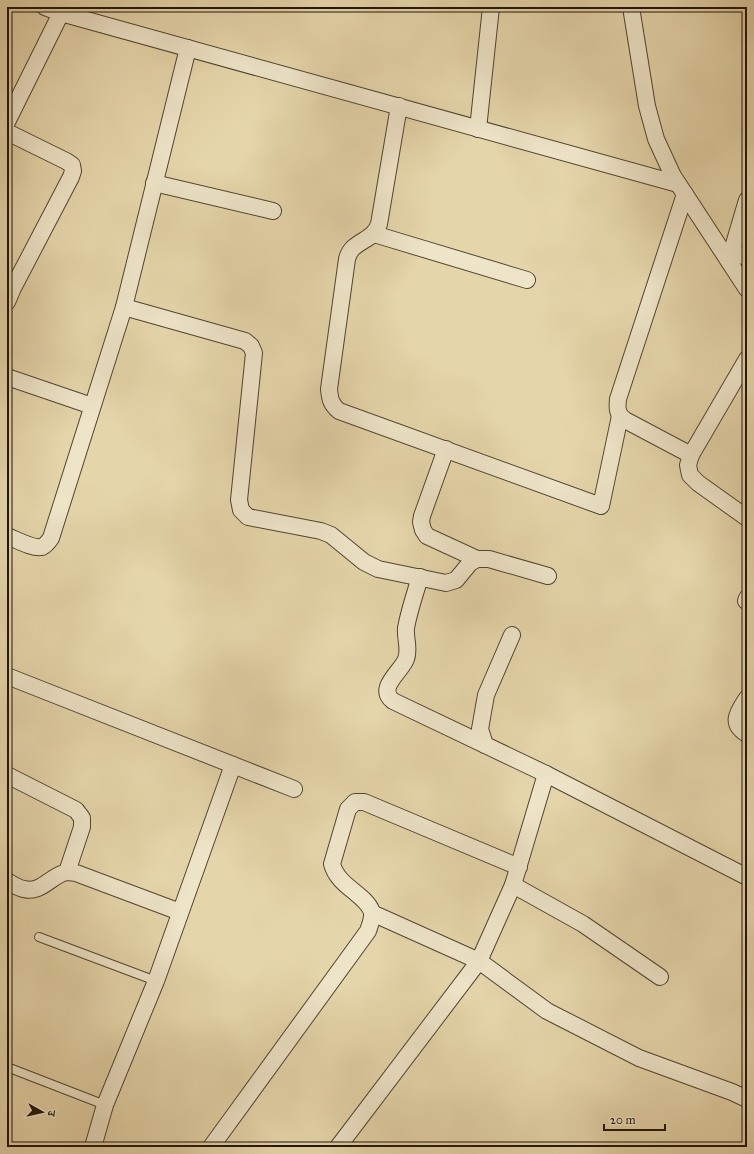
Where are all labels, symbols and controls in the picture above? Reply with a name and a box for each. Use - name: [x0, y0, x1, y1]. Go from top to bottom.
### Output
- north arrow: [22, 1092, 62, 1132]
- scale bar: [604, 1106, 665, 1132]
- text: उ: [44, 1109, 58, 1118]
- text: 20 m: [610, 1113, 636, 1127]

